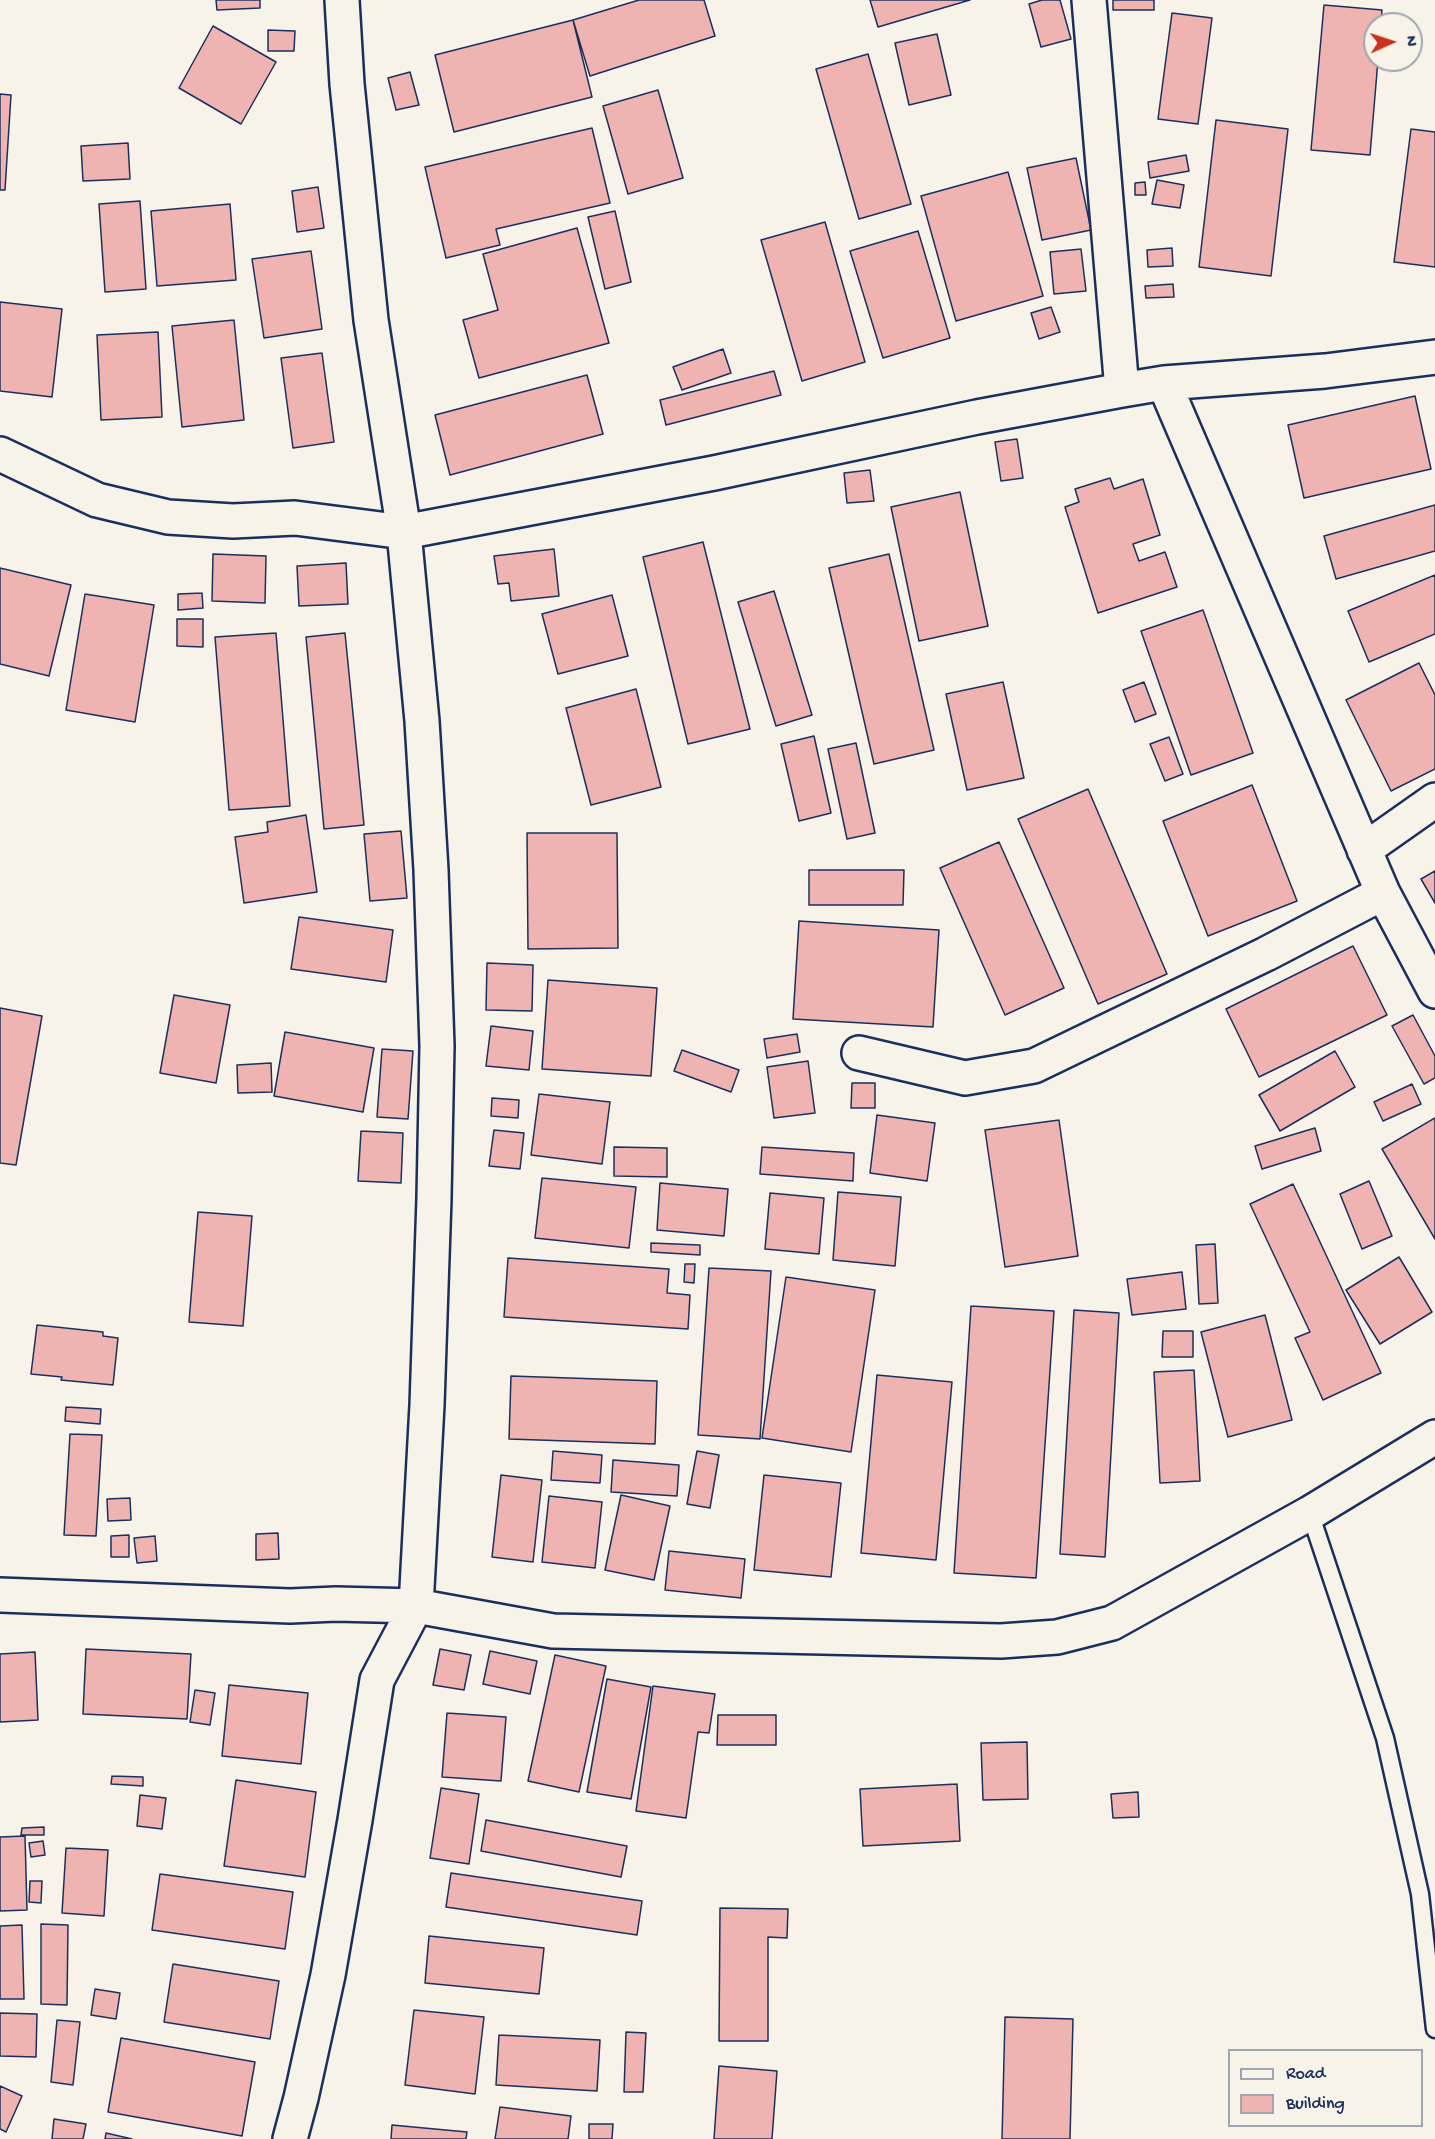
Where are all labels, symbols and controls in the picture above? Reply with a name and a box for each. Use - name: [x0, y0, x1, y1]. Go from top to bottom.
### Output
- north arrow: [1363, 12, 1423, 72]
- text: N: [1400, 35, 1419, 47]
- legend: [1228, 2049, 1423, 2127]
- text: Road: [1286, 2064, 1325, 2085]
- text: Building: [1286, 2094, 1345, 2115]

